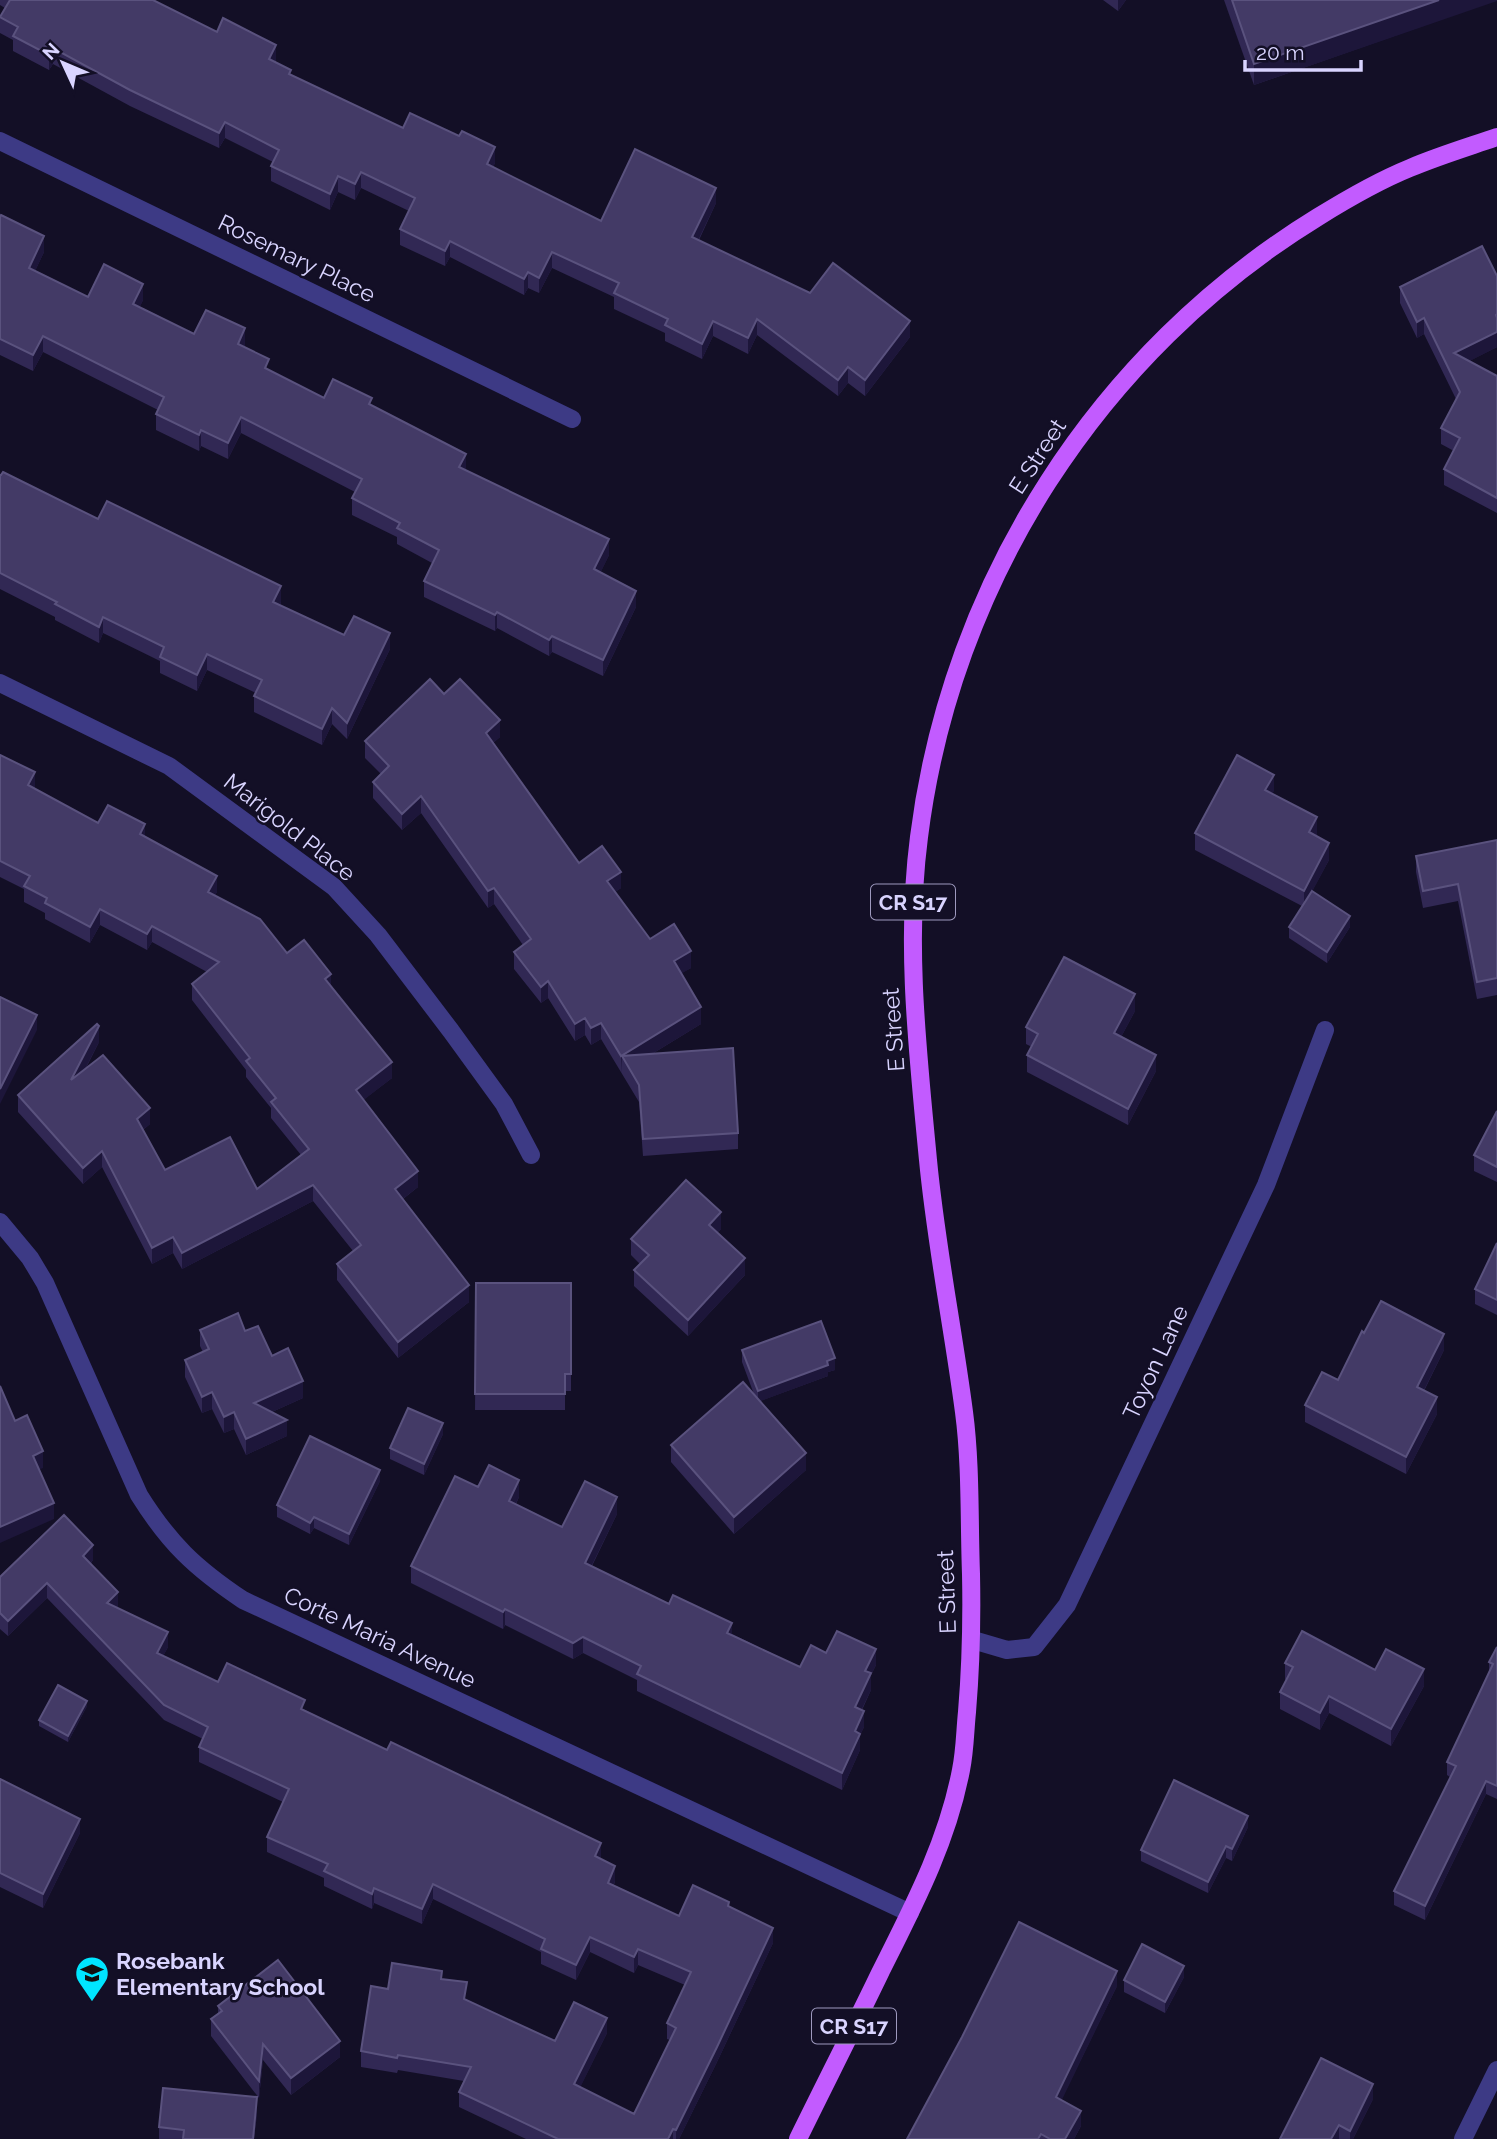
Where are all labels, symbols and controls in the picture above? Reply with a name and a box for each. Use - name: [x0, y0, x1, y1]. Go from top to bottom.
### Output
- north arrow: [28, 28, 98, 98]
- scale bar: [1245, 28, 1360, 72]
- text: N: [38, 38, 64, 64]
- text: 20 m: [1256, 40, 1304, 65]
- street label: Rosemary Place: [214, 208, 380, 308]
- street label: E Street: [1003, 413, 1071, 498]
- street label: Marigold Place: [219, 767, 361, 887]
- road number: CR S17: [871, 884, 955, 920]
- street label: E Street: [877, 987, 909, 1073]
- street label: Toyon Lane: [1117, 1301, 1193, 1423]
- street label: E Street: [931, 1549, 961, 1634]
- street label: Corte Maria Avenue: [280, 1581, 480, 1693]
- place label: Rosebank Elementary School: [116, 1947, 325, 2000]
- school or university icon: Rosebank Elementary School: [73, 1954, 111, 2003]
- road number: CR S17: [812, 2008, 896, 2044]

